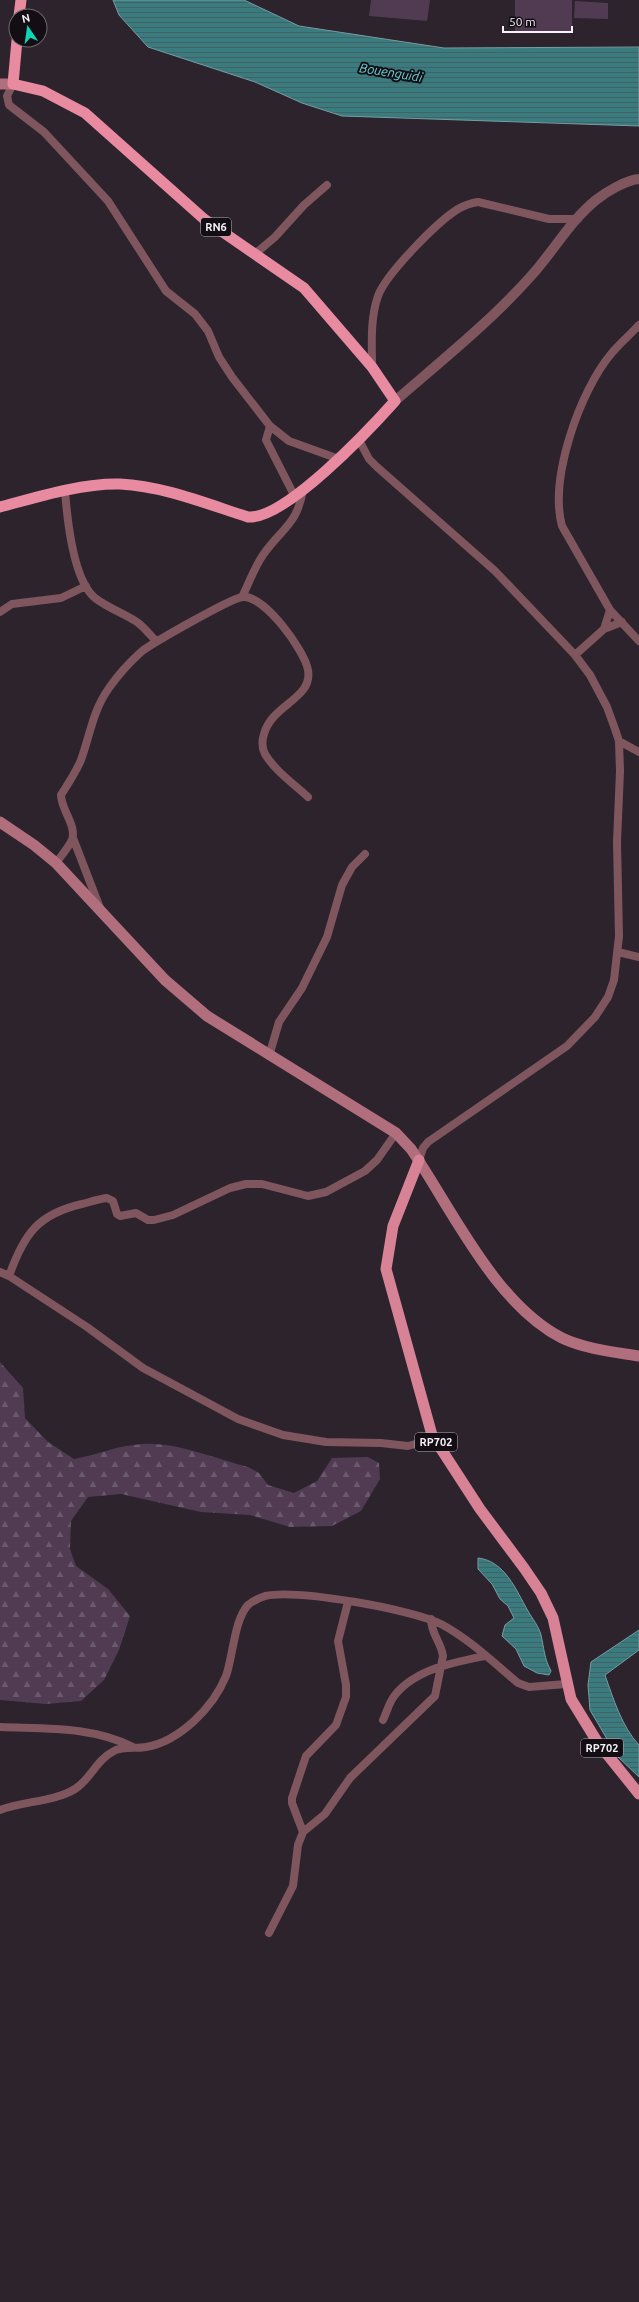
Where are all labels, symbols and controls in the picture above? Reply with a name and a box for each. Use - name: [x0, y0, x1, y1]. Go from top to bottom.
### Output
- north arrow: [8, 8, 48, 48]
- scale bar: [503, 8, 572, 34]
- text: N: [20, 11, 31, 25]
- text: 50 m: [509, 15, 536, 28]
- water label: Bouenguidi: [358, 60, 424, 84]
- road number: RN6: [201, 218, 231, 236]
- road number: RP702: [415, 1433, 457, 1451]
- road number: RP702: [581, 1739, 623, 1757]

